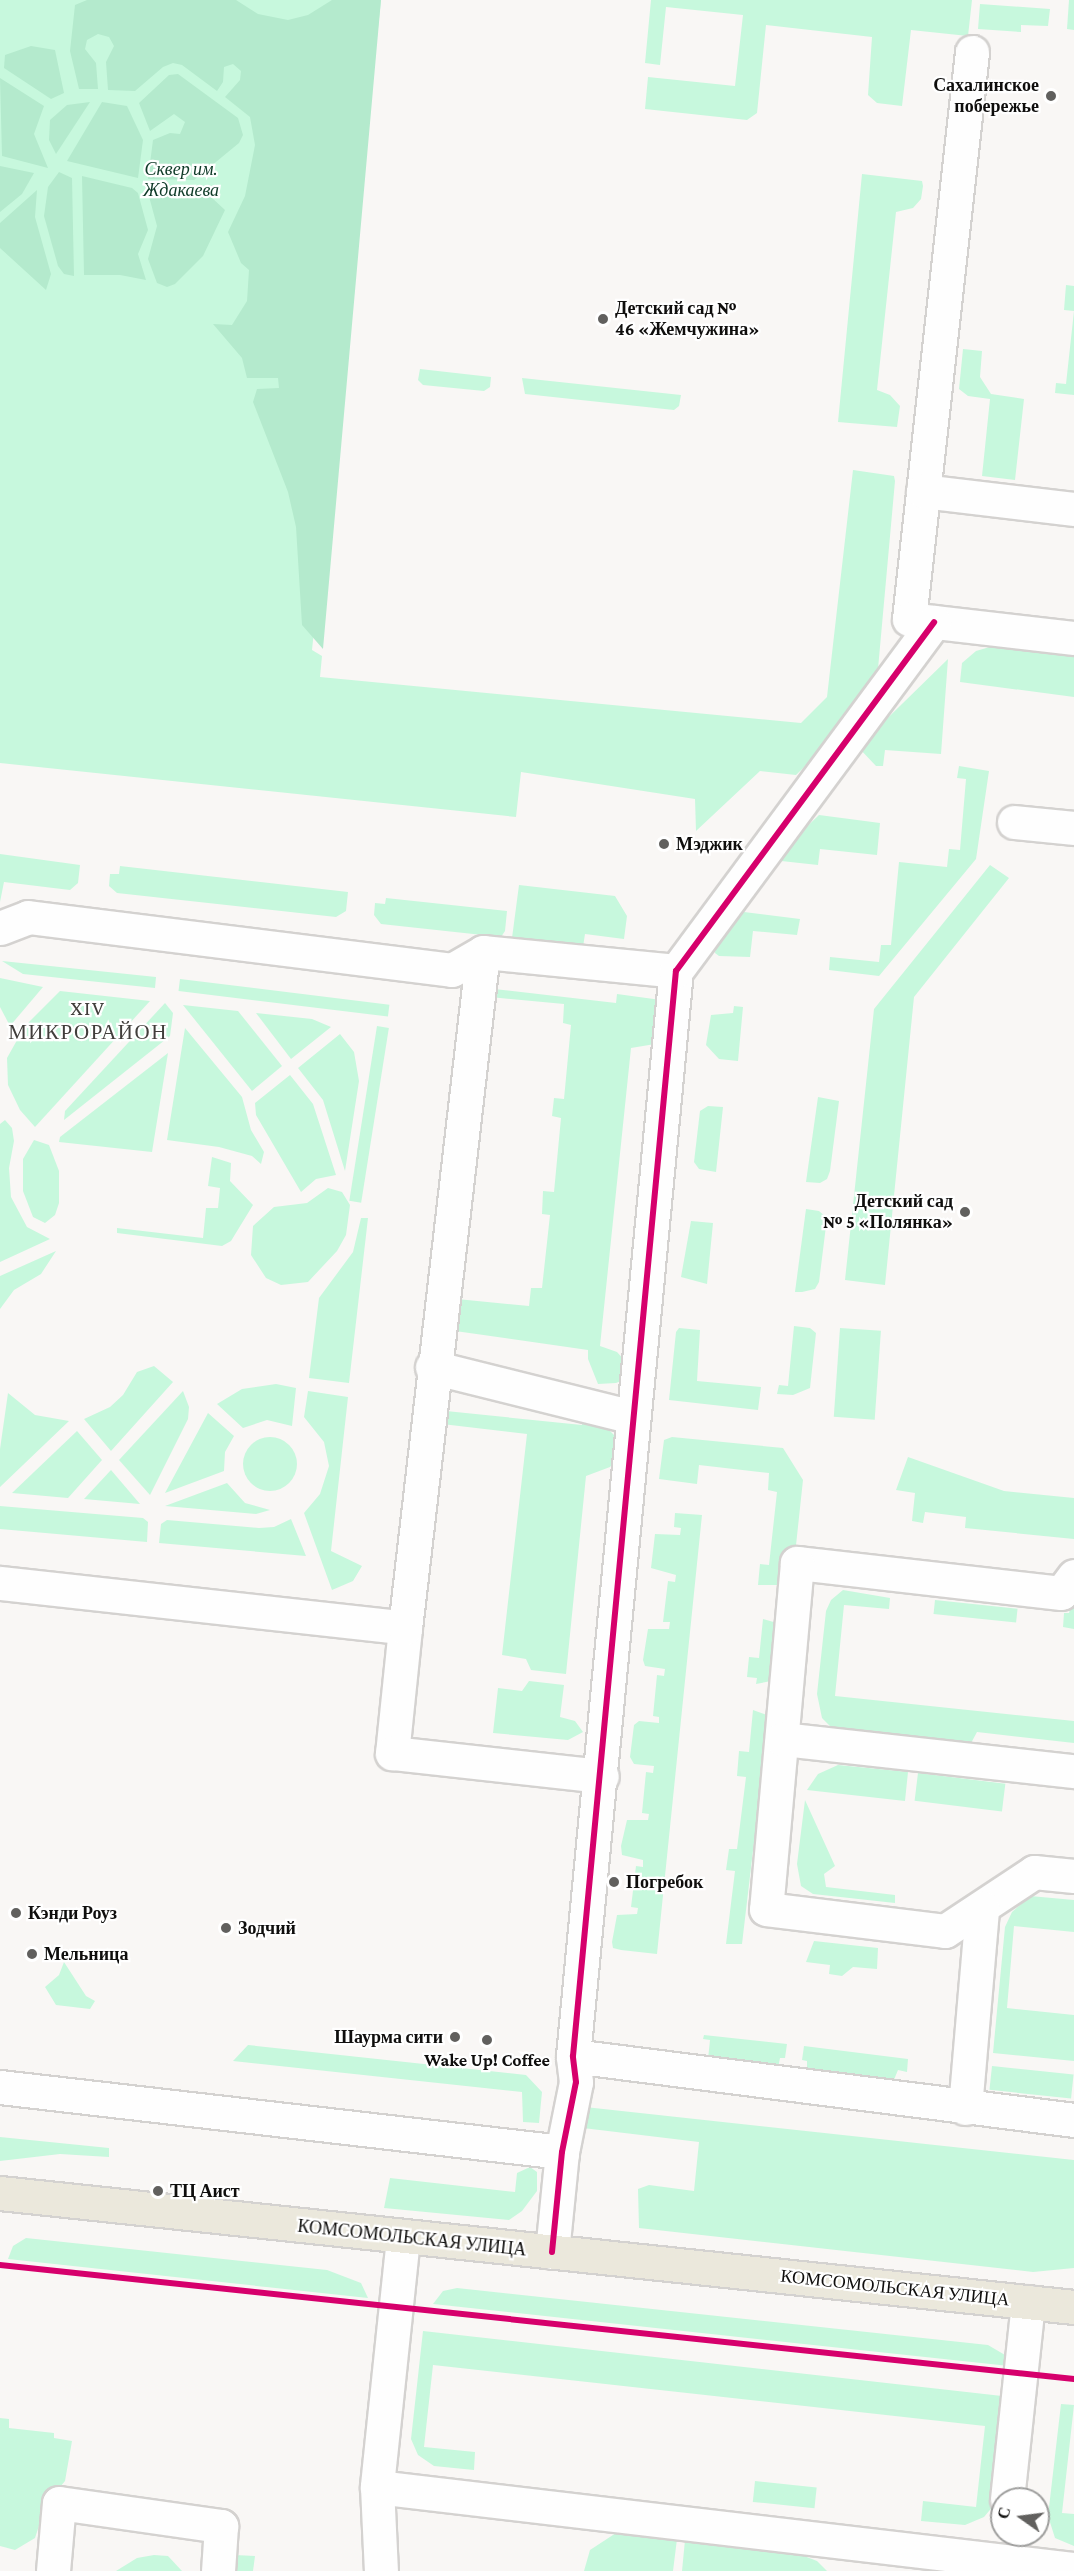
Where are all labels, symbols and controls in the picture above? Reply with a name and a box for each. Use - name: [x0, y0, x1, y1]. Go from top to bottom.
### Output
- place label: Сахалинское побережье: [933, 75, 1039, 118]
- marker: Сахалинское побережье: [1044, 89, 1058, 103]
- park label: Сквер им. Ждакаева: [143, 159, 219, 201]
- place label: Детский сад № 46 «Жемчужина»: [615, 298, 759, 340]
- marker: Детский сад № 46 «Жемчужина»: [596, 312, 610, 326]
- place label: Мэджик: [676, 833, 743, 855]
- marker: Мэджик: [657, 837, 671, 851]
- district label: XIV МИКРОРАЙОН: [8, 995, 168, 1045]
- place label: Детский сад № 5 «Полянка»: [823, 1191, 953, 1234]
- marker: Детский сад № 5 «Полянка»: [958, 1205, 972, 1219]
- place label: Погребок: [626, 1871, 703, 1893]
- marker: Погребок: [607, 1875, 621, 1889]
- place label: Кэнди Роуз: [28, 1902, 117, 1924]
- marker: Кэнди Роуз: [9, 1906, 23, 1920]
- place label: Зодчий: [238, 1917, 296, 1939]
- marker: Зодчий: [219, 1921, 233, 1935]
- place label: Мельница: [44, 1943, 128, 1965]
- marker: Мельница: [25, 1947, 39, 1961]
- place label: Шаурма сити: [334, 2026, 443, 2048]
- marker: Шаурма сити: [448, 2030, 462, 2044]
- marker: Wake Up! Coffee: [480, 2033, 494, 2047]
- place label: Wake Up! Coffee: [424, 2049, 550, 2071]
- place label: ТЦ Аист: [170, 2180, 240, 2202]
- marker: ТЦ Аист: [151, 2184, 165, 2198]
- street label: КОМСОМОЛЬСКАЯ УЛИЦА: [296, 2215, 528, 2261]
- street label: КОМСОМОЛЬСКАЯ УЛИЦА: [779, 2265, 1011, 2311]
- north arrow: [990, 2487, 1050, 2547]
- text: С: [994, 2505, 1014, 2521]

